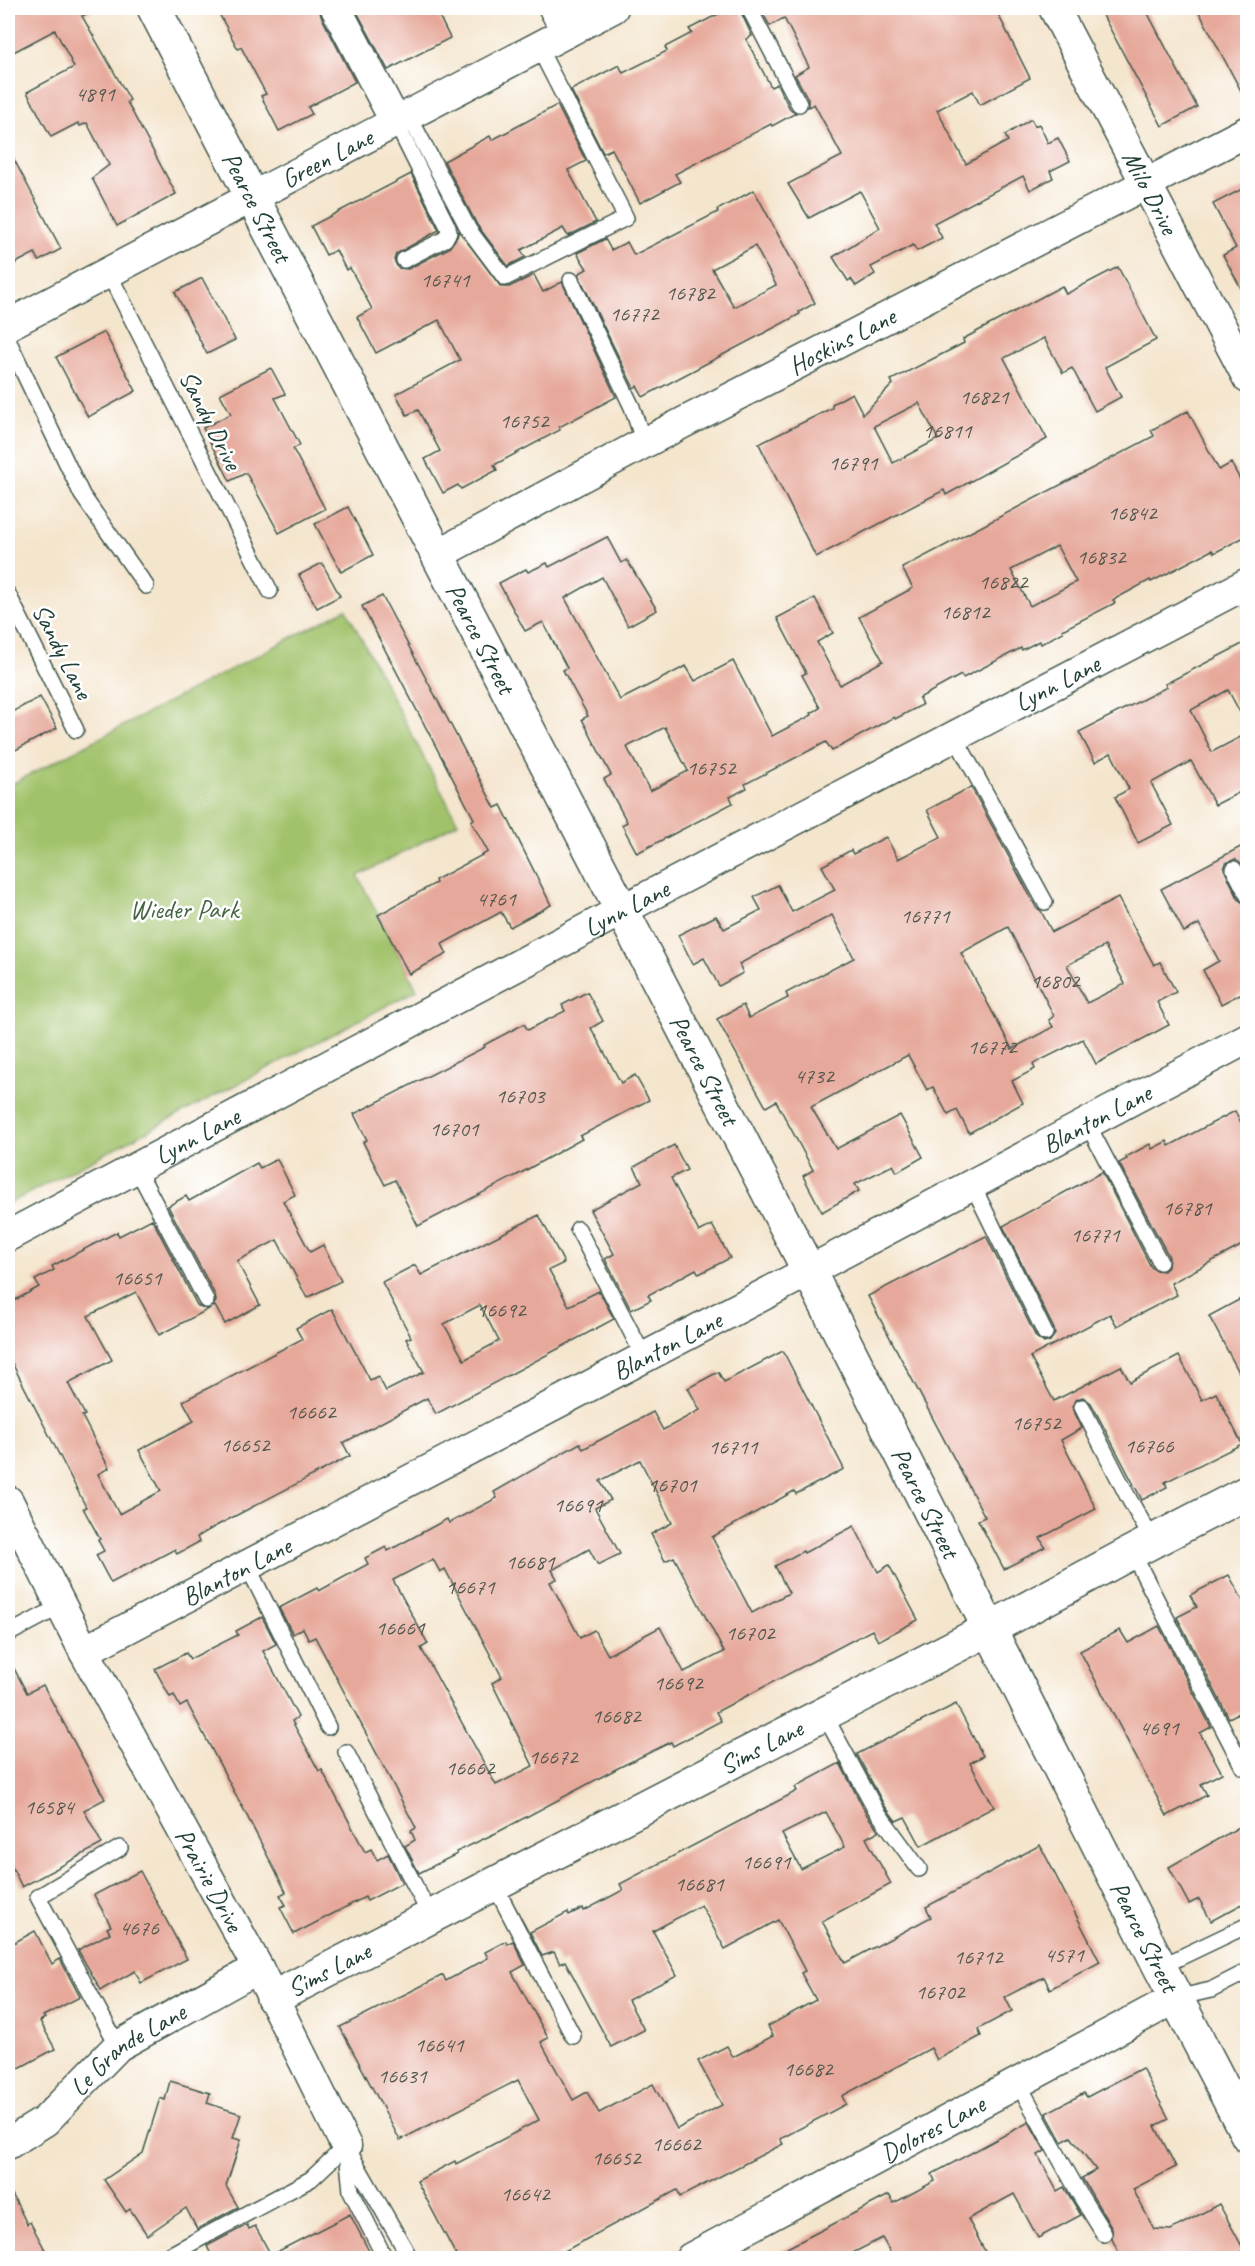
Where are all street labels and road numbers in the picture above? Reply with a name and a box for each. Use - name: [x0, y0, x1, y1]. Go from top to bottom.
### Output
- street label: Green Lane: [276, 120, 381, 196]
- street label: Milo Drive: [1115, 145, 1187, 242]
- street label: Pearce Street: [214, 146, 300, 270]
- street label: Hoskins Lane: [783, 299, 903, 383]
- street label: Sandy Drive: [172, 365, 250, 477]
- street label: Pearce Street: [438, 578, 524, 701]
- street label: Sandy Lane: [25, 598, 101, 706]
- street label: Lynn Lane: [1009, 647, 1107, 719]
- street label: Lynn Lane: [578, 872, 676, 944]
- street label: Pearce Street: [662, 1009, 748, 1133]
- street label: Blanton Lane: [1036, 1075, 1159, 1161]
- street label: Lynn Lane: [149, 1099, 247, 1172]
- street label: Blanton Lane: [607, 1303, 730, 1388]
- street label: Pearce Street: [884, 1442, 968, 1566]
- street label: Blanton Lane: [176, 1528, 299, 1614]
- street label: Sims Lane: [714, 1711, 810, 1782]
- street label: Prairie Drive: [167, 1822, 251, 1939]
- street label: Pearce Street: [1102, 1876, 1187, 2000]
- street label: Sims Lane: [282, 1934, 378, 2005]
- street label: Le Grande Lane: [62, 1995, 193, 2103]
- street label: Dolores Lane: [875, 2087, 992, 2170]

